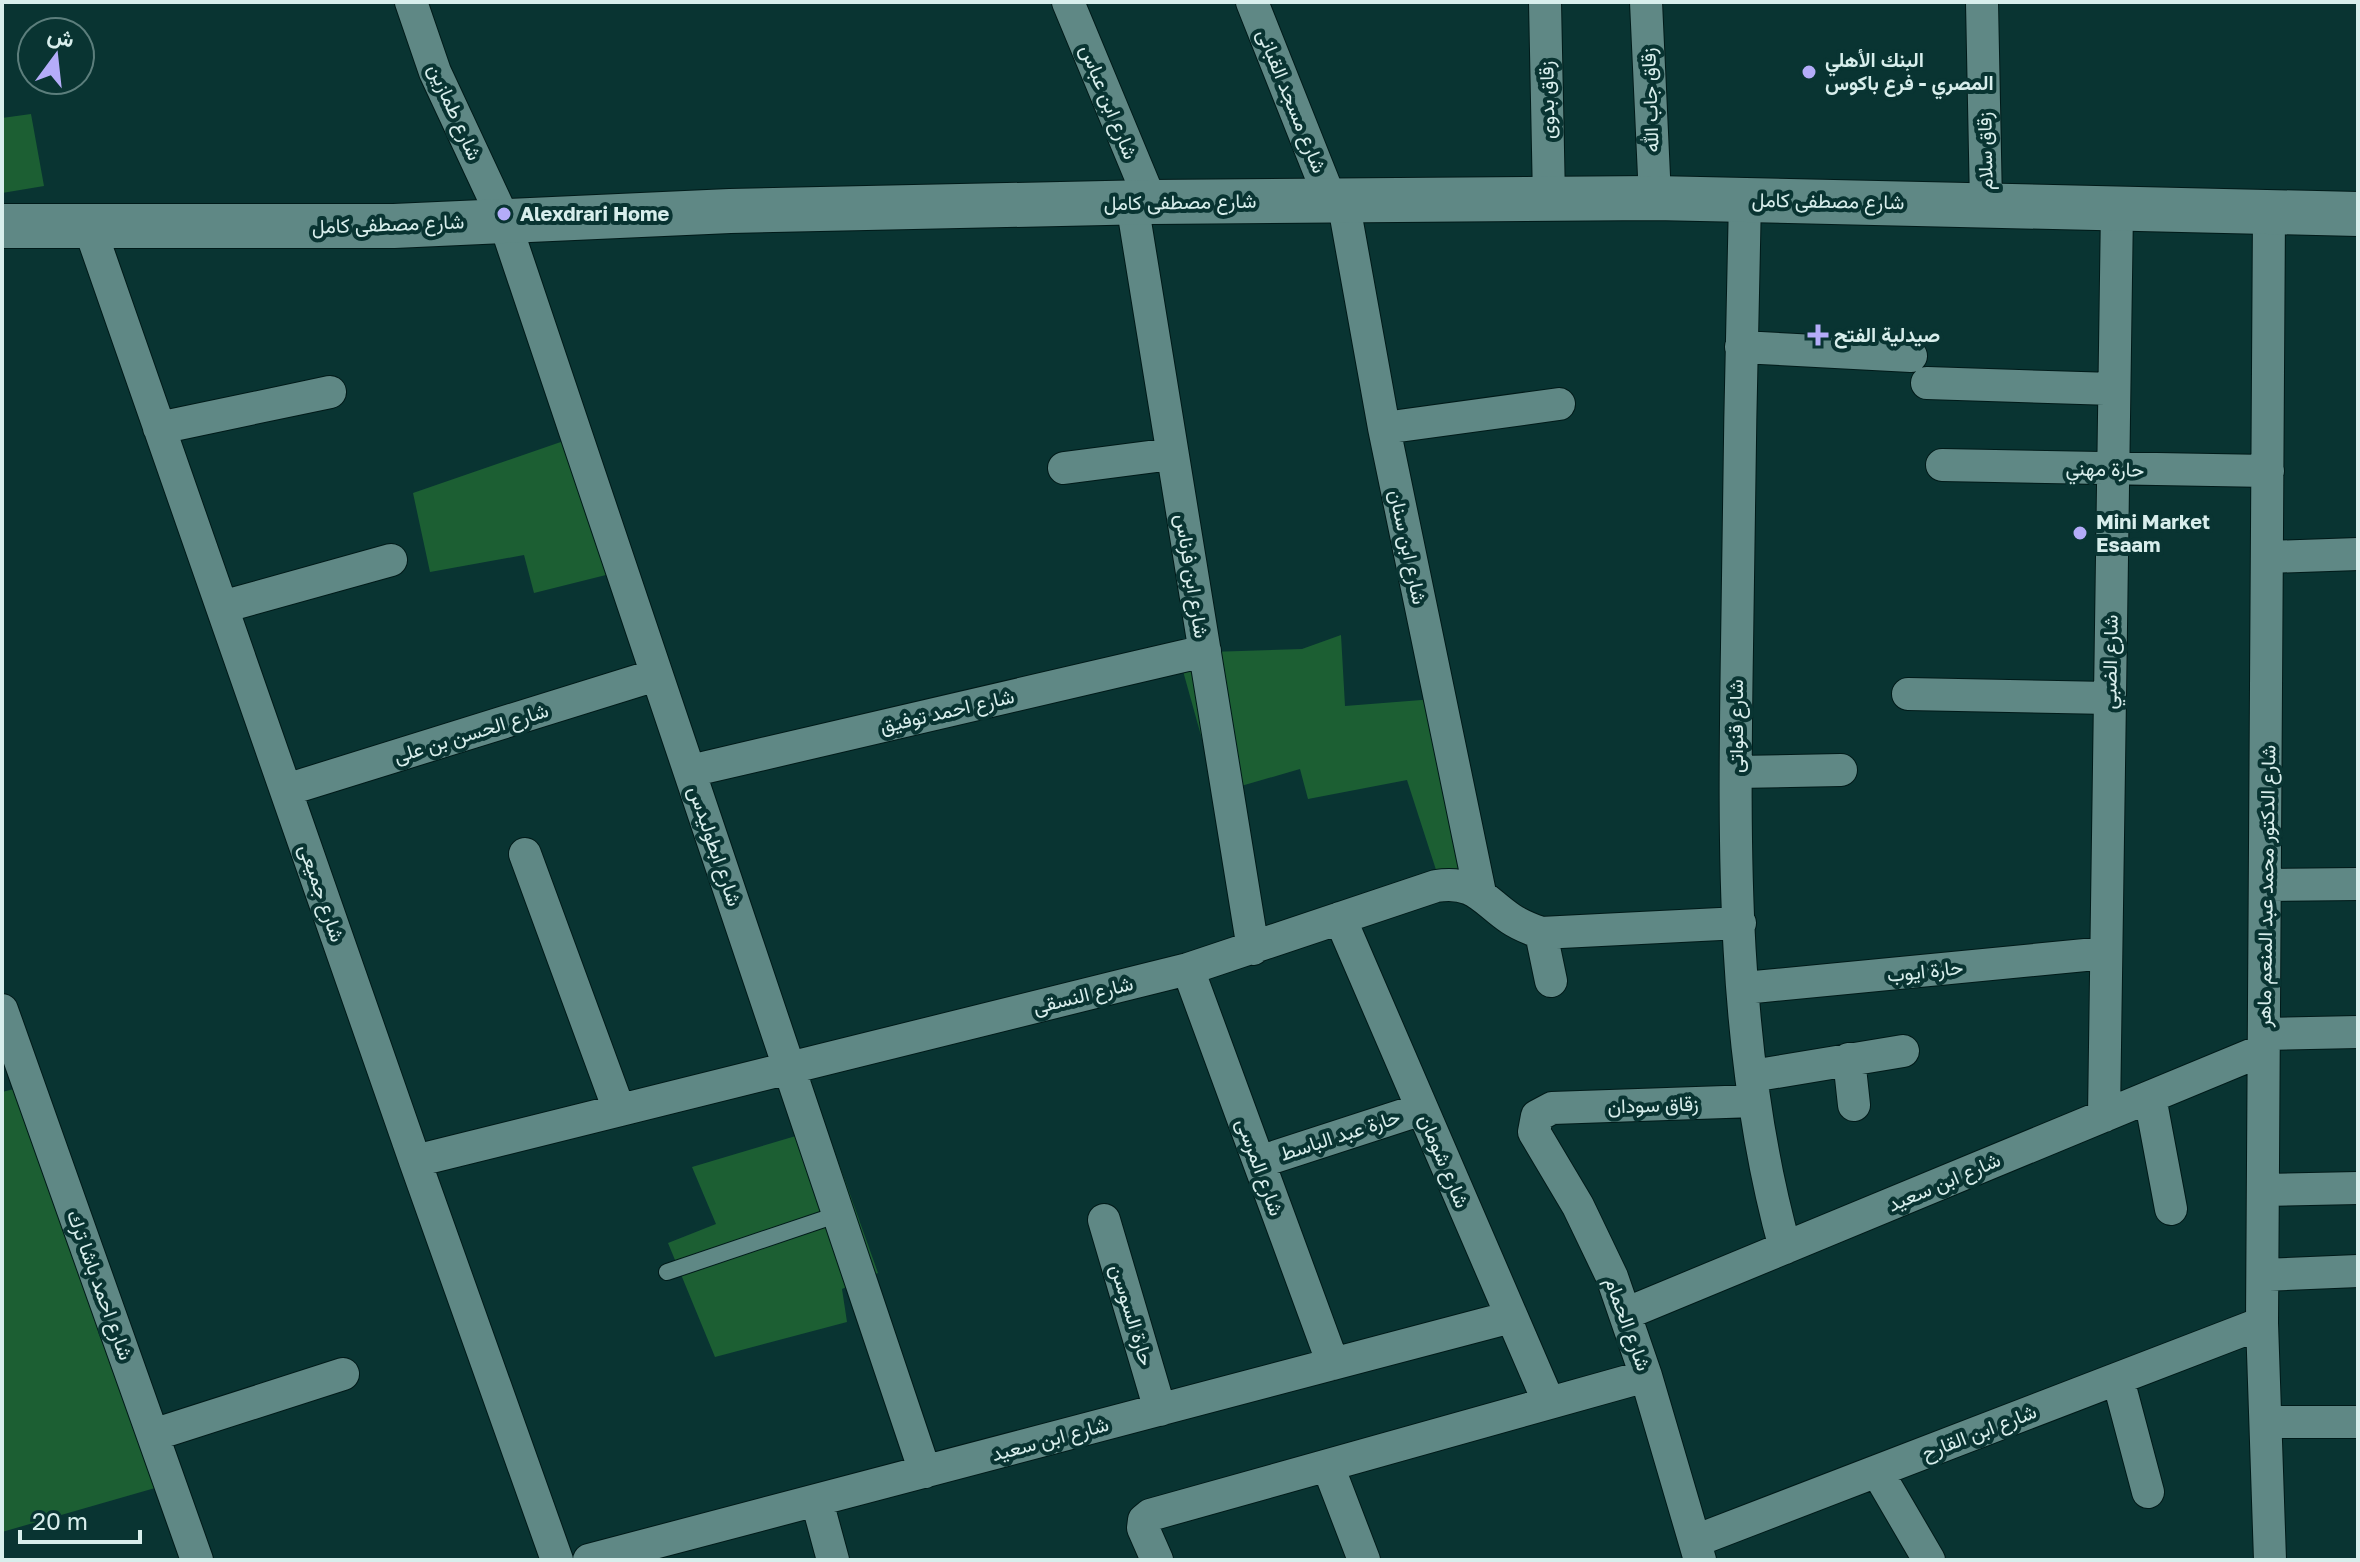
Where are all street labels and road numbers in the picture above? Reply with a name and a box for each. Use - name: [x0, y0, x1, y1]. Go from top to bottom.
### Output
- street label: شارع مسجد القبانى: [1250, 25, 1333, 177]
- street label: شارع ابن عباس: [1073, 41, 1144, 164]
- street label: زقاق جاب الله: [1635, 47, 1665, 153]
- street label: شارع طمازين: [421, 60, 488, 165]
- street label: زقاق بدوى: [1533, 61, 1561, 139]
- street label: زقاق سلام: [1971, 112, 1999, 190]
- street label: شارع مصطفى كامل: [1751, 187, 1905, 216]
- street label: شارع مصطفى كامل: [1103, 188, 1257, 217]
- street label: شارع مصطفى كامل: [311, 208, 465, 241]
- street label: حارة مهني: [2065, 455, 2145, 487]
- street label: شارع ابن سنان: [1382, 487, 1433, 607]
- street label: شارع ابن فرناس: [1168, 512, 1215, 640]
- street label: شارع الضبي: [2096, 614, 2128, 710]
- street label: شارع قنواتى: [1723, 679, 1750, 773]
- street label: شارع احمد توفيق: [877, 683, 1017, 740]
- street label: شارع الحسن بن على: [390, 697, 552, 770]
- street label: شارع الدكتور محمد عبد المنعم ماهر: [2251, 745, 2282, 1028]
- street label: شارع ابطوليدس: [681, 782, 748, 910]
- street label: شارع جميعى: [292, 841, 351, 946]
- street label: حارة ايوب: [1886, 954, 1964, 988]
- street label: شارع النسقى: [1030, 970, 1136, 1021]
- street label: زقاق سودان: [1607, 1090, 1699, 1120]
- street label: حارة عبد الباسط: [1277, 1103, 1403, 1167]
- street label: شارع شومان: [1412, 1110, 1475, 1212]
- street label: شارع المرسى: [1229, 1115, 1290, 1220]
- street label: شارع ابن سعيد: [1884, 1147, 2005, 1218]
- street label: شارع احمد باشا ترك: [60, 1207, 139, 1364]
- street label: حارة السوسن: [1104, 1261, 1160, 1369]
- street label: شارع الحمام: [1598, 1274, 1657, 1375]
- street label: شارع ابن القارح: [1918, 1398, 2040, 1467]
- street label: شارع ابن سعيد: [989, 1411, 1112, 1468]

